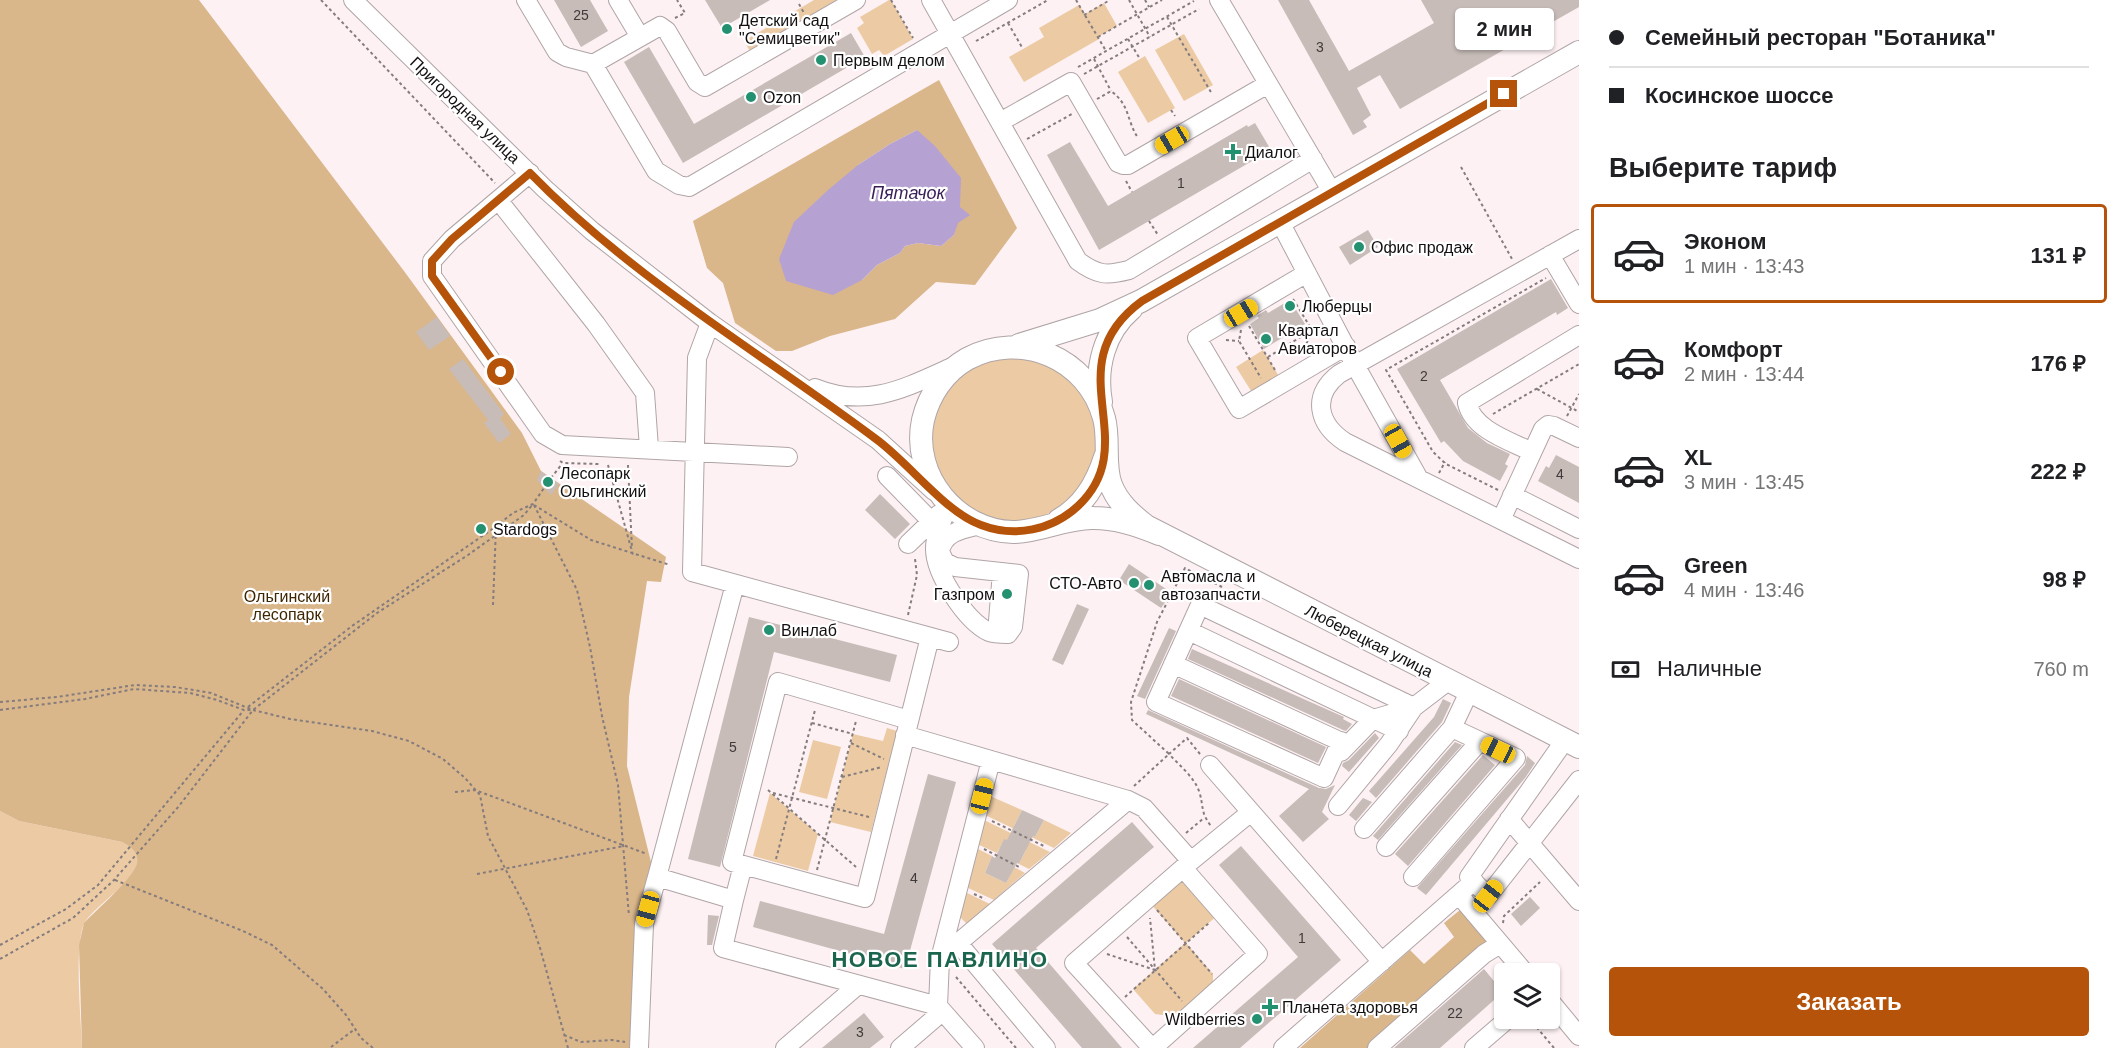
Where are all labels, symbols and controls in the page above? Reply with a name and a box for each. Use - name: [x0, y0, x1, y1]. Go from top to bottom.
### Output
- house number: 25: [573, 7, 589, 23]
- callout: 2 мин: [1454, 7, 1553, 49]
- place label: Детский сад "Семицветик": [739, 12, 840, 47]
- text: 2 мин: [1477, 18, 1532, 40]
- marker: Детский сад "Семицветик": [720, 22, 734, 36]
- text: Семейный ресторан "Ботаника": [1645, 25, 1996, 50]
- house number: 3: [1316, 39, 1324, 55]
- place label: Первым делом: [833, 52, 945, 69]
- street label: Пригородная улица: [407, 53, 523, 167]
- marker: Первым делом: [814, 53, 828, 67]
- route end: [1490, 80, 1517, 107]
- text: Косинское шоссе: [1645, 83, 1834, 108]
- place label: Ozon: [763, 89, 801, 106]
- marker: Ozon: [744, 90, 758, 104]
- car: [1152, 123, 1192, 157]
- place label: Диалог: [1245, 144, 1298, 161]
- marker: Диалог: [1226, 145, 1240, 159]
- text: Выберите тариф: [1609, 153, 1837, 183]
- house number: 1: [1177, 175, 1185, 191]
- water label: Пятачок: [871, 183, 947, 203]
- icon: car: [1612, 227, 1666, 281]
- text: Эконом: [1684, 229, 1767, 254]
- place label: Офис продаж: [1371, 239, 1473, 256]
- marker: Офис продаж: [1352, 240, 1366, 254]
- text: 131 ₽: [2030, 243, 2086, 268]
- text: 1 мин · 13:43: [1684, 255, 1804, 277]
- car: [1221, 296, 1261, 330]
- place label: Люберцы: [1302, 298, 1372, 315]
- marker: Люберцы: [1283, 299, 1297, 313]
- place label: Квартал Авиаторов: [1278, 322, 1357, 357]
- marker: Квартал Авиаторов: [1259, 332, 1273, 346]
- icon: car: [1612, 335, 1666, 389]
- text: Комфорт: [1684, 337, 1783, 362]
- text: 176 ₽: [2030, 351, 2086, 376]
- route start: [487, 358, 514, 385]
- text: 2 мин · 13:44: [1684, 363, 1804, 385]
- house number: 2: [1420, 368, 1428, 384]
- car: [1381, 421, 1415, 461]
- icon: car: [1612, 443, 1666, 497]
- text: XL: [1684, 445, 1712, 470]
- text: 222 ₽: [2030, 459, 2086, 484]
- place label: Лесопарк Ольгинский: [560, 465, 646, 500]
- house number: 4: [1556, 466, 1564, 482]
- text: 3 мин · 13:45: [1684, 471, 1804, 493]
- marker: Лесопарк Ольгинский: [541, 475, 555, 489]
- place label: Stardogs: [493, 521, 557, 538]
- marker: Stardogs: [474, 522, 488, 536]
- icon: car: [1612, 551, 1666, 605]
- text: Green: [1684, 553, 1748, 578]
- text: 98 ₽: [2043, 567, 2086, 592]
- place label: Автомасла и автозапчасти: [1161, 568, 1260, 603]
- place label: СТО-Авто: [1049, 575, 1122, 592]
- marker: СТО-Авто: [1127, 576, 1141, 590]
- marker: Автомасла и автозапчасти: [1142, 578, 1156, 592]
- text: 4 мин · 13:46: [1684, 579, 1804, 601]
- place label: Газпром: [934, 586, 995, 603]
- marker: Газпром: [1000, 587, 1014, 601]
- park label: Ольгинский лесопарк: [244, 588, 330, 623]
- street label: Люберецкая улица: [1302, 601, 1436, 681]
- place label: Винлаб: [781, 622, 837, 639]
- marker: Винлаб: [762, 623, 776, 637]
- icon: cash: [1609, 653, 1642, 686]
- text: Наличные: [1657, 656, 1762, 681]
- text: 760 m: [2033, 658, 2089, 680]
- car: [1478, 734, 1518, 766]
- house number: 5: [729, 739, 737, 755]
- car: [969, 776, 995, 816]
- house number: 4: [910, 870, 918, 886]
- car: [1470, 876, 1506, 916]
- car: [635, 889, 661, 929]
- house number: 1: [1298, 930, 1306, 946]
- district label: НОВОЕ ПАВЛИНО: [831, 947, 1049, 972]
- map controls: [1494, 963, 1560, 1029]
- button: layers: [1494, 963, 1560, 1029]
- button: Заказать: [1609, 967, 2089, 1036]
- place label: Планета здоровья: [1282, 999, 1418, 1016]
- marker: Планета здоровья: [1263, 1000, 1277, 1014]
- house number: 22: [1447, 1005, 1463, 1021]
- place label: Wildberries: [1165, 1011, 1245, 1028]
- marker: Wildberries: [1250, 1012, 1264, 1026]
- house number: 3: [856, 1024, 864, 1040]

